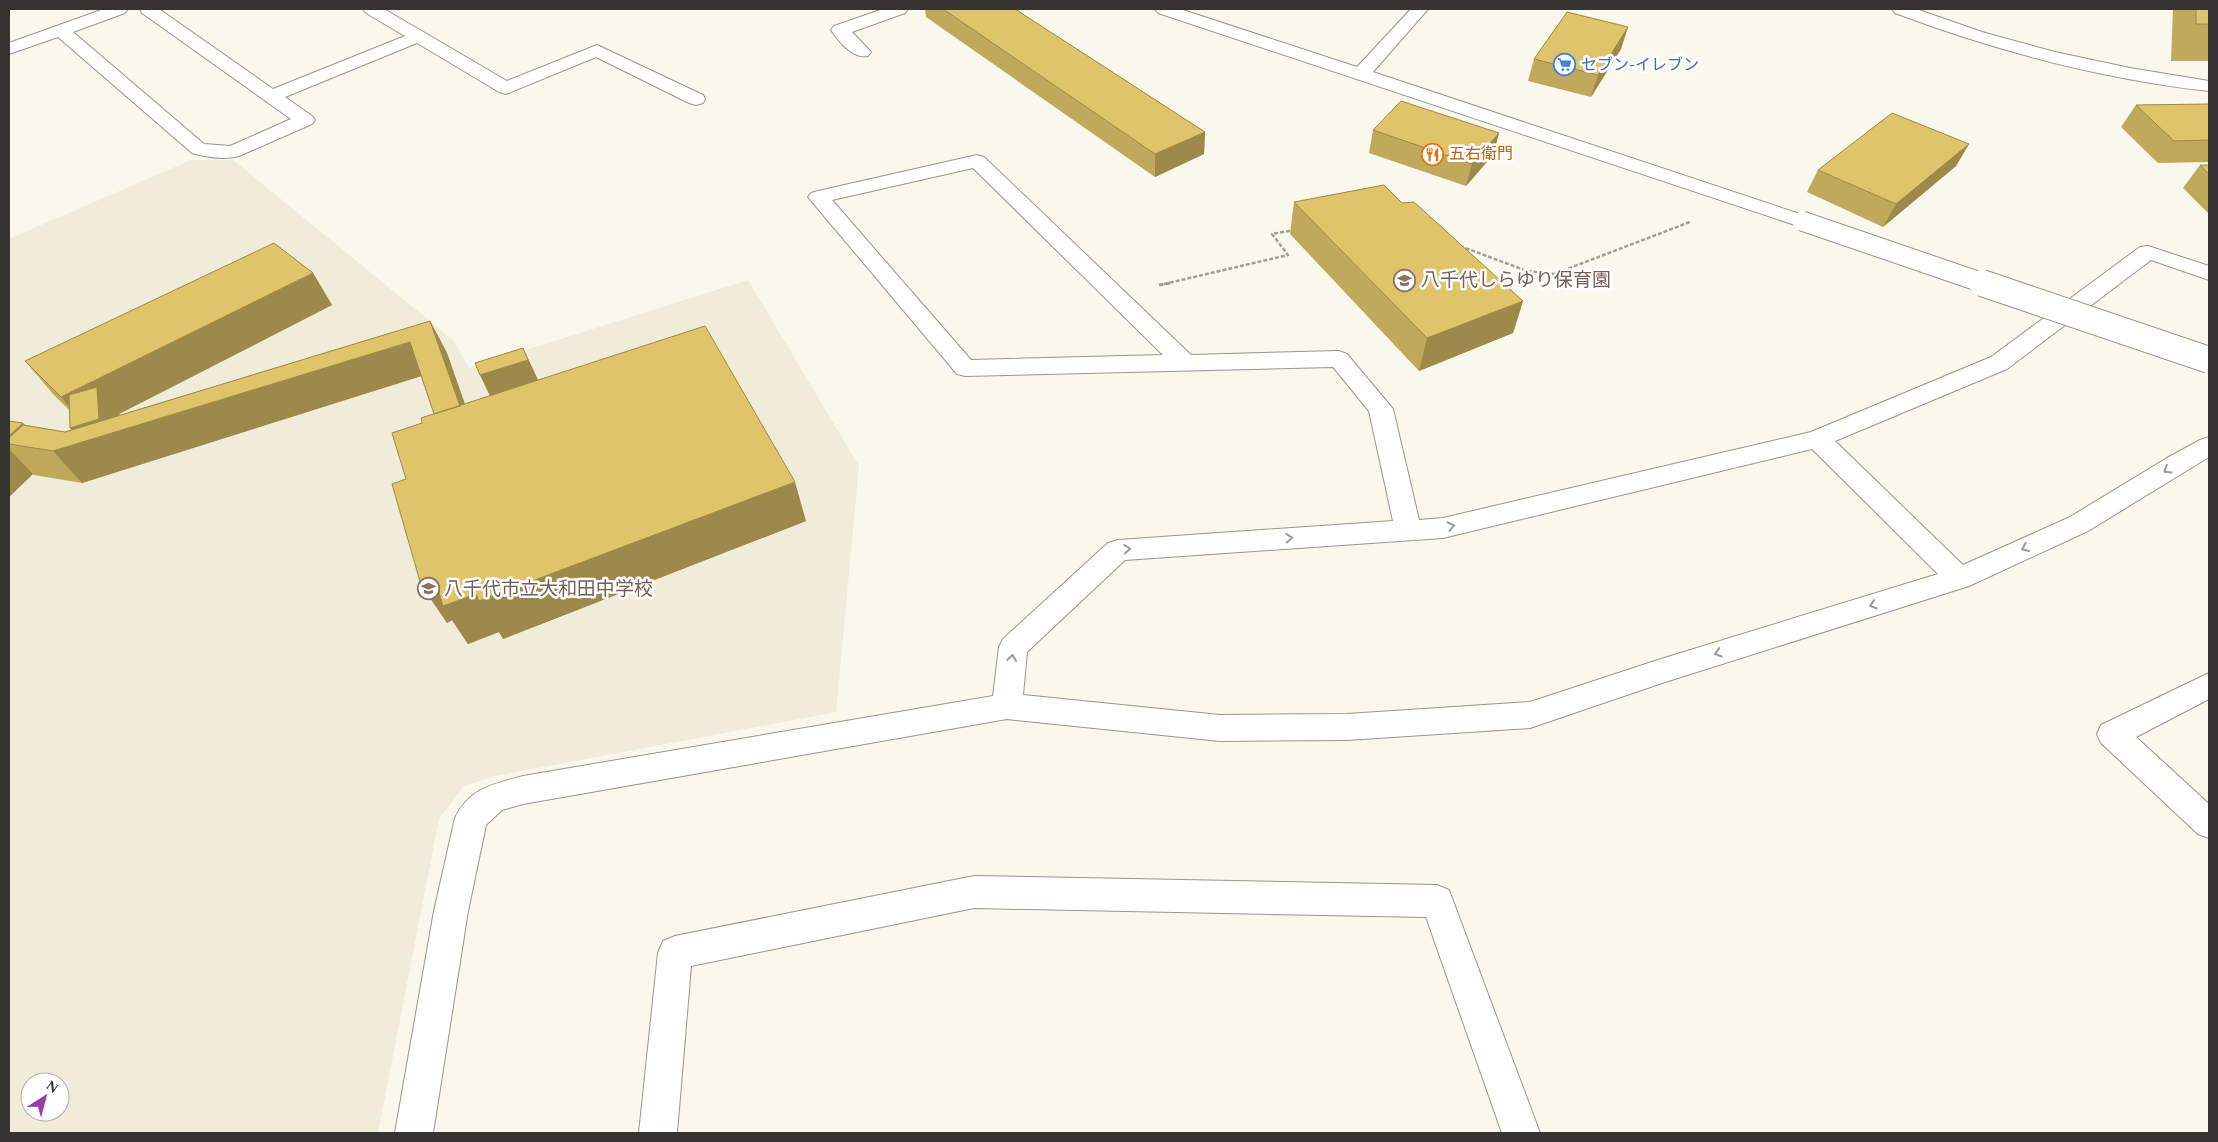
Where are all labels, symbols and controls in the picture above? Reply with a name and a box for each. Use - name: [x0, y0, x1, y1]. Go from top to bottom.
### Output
- supermarket icon: セブン-イレブン: [1553, 53, 1577, 77]
- place label: セブン-イレブン: [1581, 53, 1699, 77]
- restaurant icon: 五右衛門: [1421, 142, 1445, 166]
- place label: 五右衛門: [1449, 142, 1513, 166]
- place label: 八千代しらゆり保育園: [1421, 266, 1611, 295]
- school or university icon: 八千代しらゆり保育園: [1393, 268, 1417, 292]
- one-way arrow: [2163, 463, 2172, 473]
- one-way arrow: [1446, 521, 1455, 532]
- one-way arrow: [1285, 533, 1293, 544]
- one-way arrow: [2021, 542, 2030, 553]
- one-way arrow: [1123, 544, 1131, 555]
- place label: 八千代市立大和田中学校: [444, 575, 653, 604]
- school or university icon: 八千代市立大和田中学校: [416, 577, 440, 601]
- one-way arrow: [1869, 599, 1877, 609]
- one-way arrow: [1714, 648, 1722, 658]
- one-way arrow: [1006, 654, 1017, 662]
- north arrow: [20, 1072, 70, 1122]
- text: N: [42, 1075, 63, 1099]

